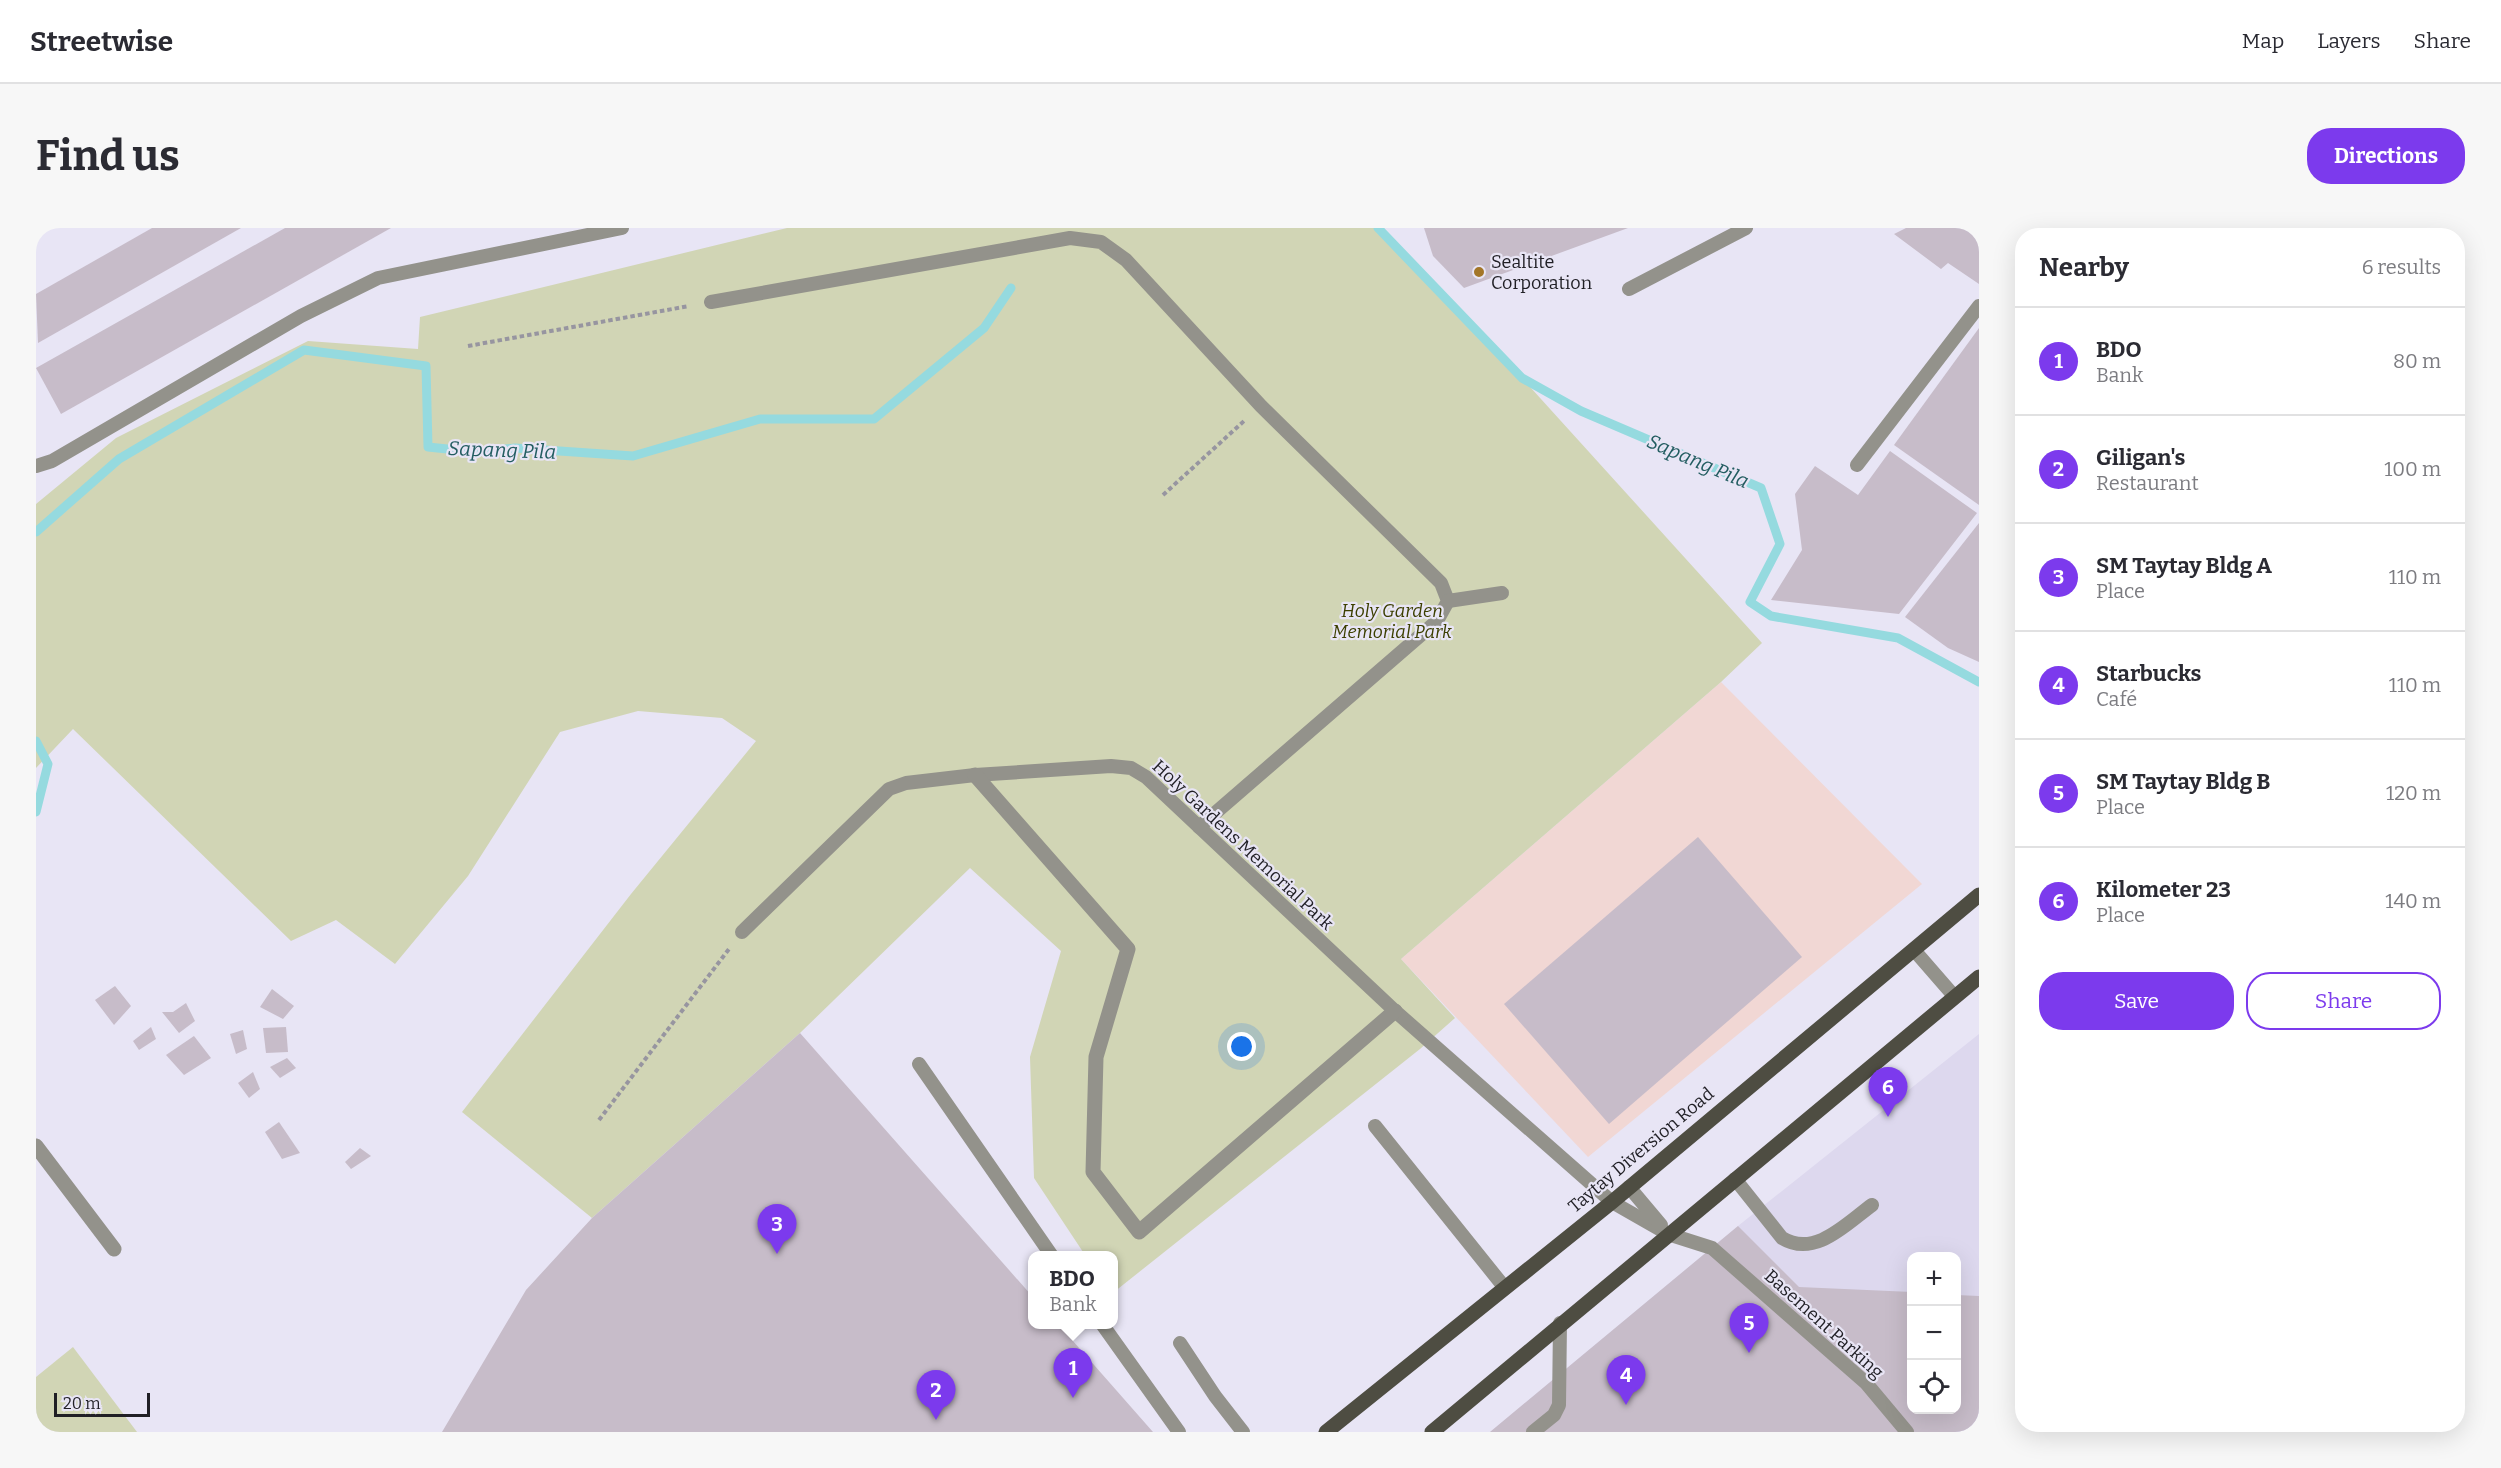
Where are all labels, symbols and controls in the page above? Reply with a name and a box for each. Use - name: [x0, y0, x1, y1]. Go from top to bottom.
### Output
- text: Streetwise: [30, 25, 173, 58]
- text: Map: [2242, 28, 2284, 54]
- text: Layers: [2317, 28, 2381, 54]
- text: Share: [2414, 28, 2471, 54]
- button: Directions: [2307, 128, 2465, 184]
- text: Find us: [36, 131, 180, 181]
- place label: Sealtite Corporation: [1491, 251, 1593, 294]
- text: Nearby: [2039, 252, 2129, 283]
- text: 6 results: [2362, 255, 2441, 279]
- marker: Sealtite Corporation: [1472, 265, 1486, 279]
- text: BDO: [2096, 336, 2142, 363]
- text: 1: [2054, 349, 2063, 373]
- text: 80 m: [2393, 349, 2441, 373]
- text: Bank: [2096, 363, 2143, 387]
- water label: Sapang Pila: [1643, 429, 1753, 493]
- water label: Sapang Pila: [447, 436, 557, 464]
- text: Giligan's: [2096, 444, 2185, 471]
- text: 2: [2053, 457, 2064, 481]
- text: 100 m: [2384, 457, 2441, 481]
- text: Restaurant: [2096, 471, 2199, 495]
- text: SM Taytay Bldg A: [2096, 552, 2272, 579]
- text: 3: [2053, 565, 2064, 589]
- text: 110 m: [2389, 565, 2441, 589]
- text: Place: [2096, 579, 2145, 603]
- park label: Holy Garden Memorial Park: [1332, 600, 1452, 643]
- text: Starbucks: [2096, 660, 2201, 687]
- text: 4: [2052, 673, 2065, 697]
- text: 110 m: [2389, 673, 2441, 697]
- text: Café: [2096, 687, 2137, 711]
- street label: Holy Gardens Memorial Park: [1148, 755, 1339, 935]
- text: SM Taytay Bldg B: [2096, 768, 2270, 795]
- text: 5: [2053, 781, 2064, 805]
- text: 120 m: [2386, 781, 2441, 805]
- text: Place: [2096, 795, 2145, 819]
- text: Kilometer 23: [2096, 876, 2231, 903]
- text: 6: [2053, 889, 2064, 913]
- text: 140 m: [2385, 889, 2441, 913]
- text: Place: [2096, 903, 2145, 927]
- button: Save: [2039, 972, 2234, 1030]
- button: Share: [2246, 972, 2441, 1030]
- your location: [1227, 1032, 1256, 1061]
- pin: 6: [1868, 1068, 1908, 1117]
- street label: Taytay Diversion Road: [1564, 1082, 1719, 1217]
- pin: 3: [758, 1204, 796, 1254]
- popup: [1028, 1251, 1118, 1329]
- map controls: [1907, 1252, 1961, 1414]
- button: +: [1907, 1252, 1961, 1306]
- text: BDO: [1049, 1265, 1095, 1292]
- street label: Basement Parking: [1760, 1265, 1888, 1383]
- text: Bank: [1049, 1292, 1097, 1316]
- pin: 5: [1730, 1304, 1768, 1353]
- button: −: [1907, 1306, 1961, 1360]
- pin: 1: [1054, 1348, 1092, 1398]
- pin: 4: [1606, 1356, 1646, 1405]
- button: locate: [1907, 1360, 1961, 1414]
- pin: 2: [916, 1370, 956, 1420]
- scale bar: [54, 1390, 150, 1418]
- text: 20 m: [63, 1394, 100, 1413]

